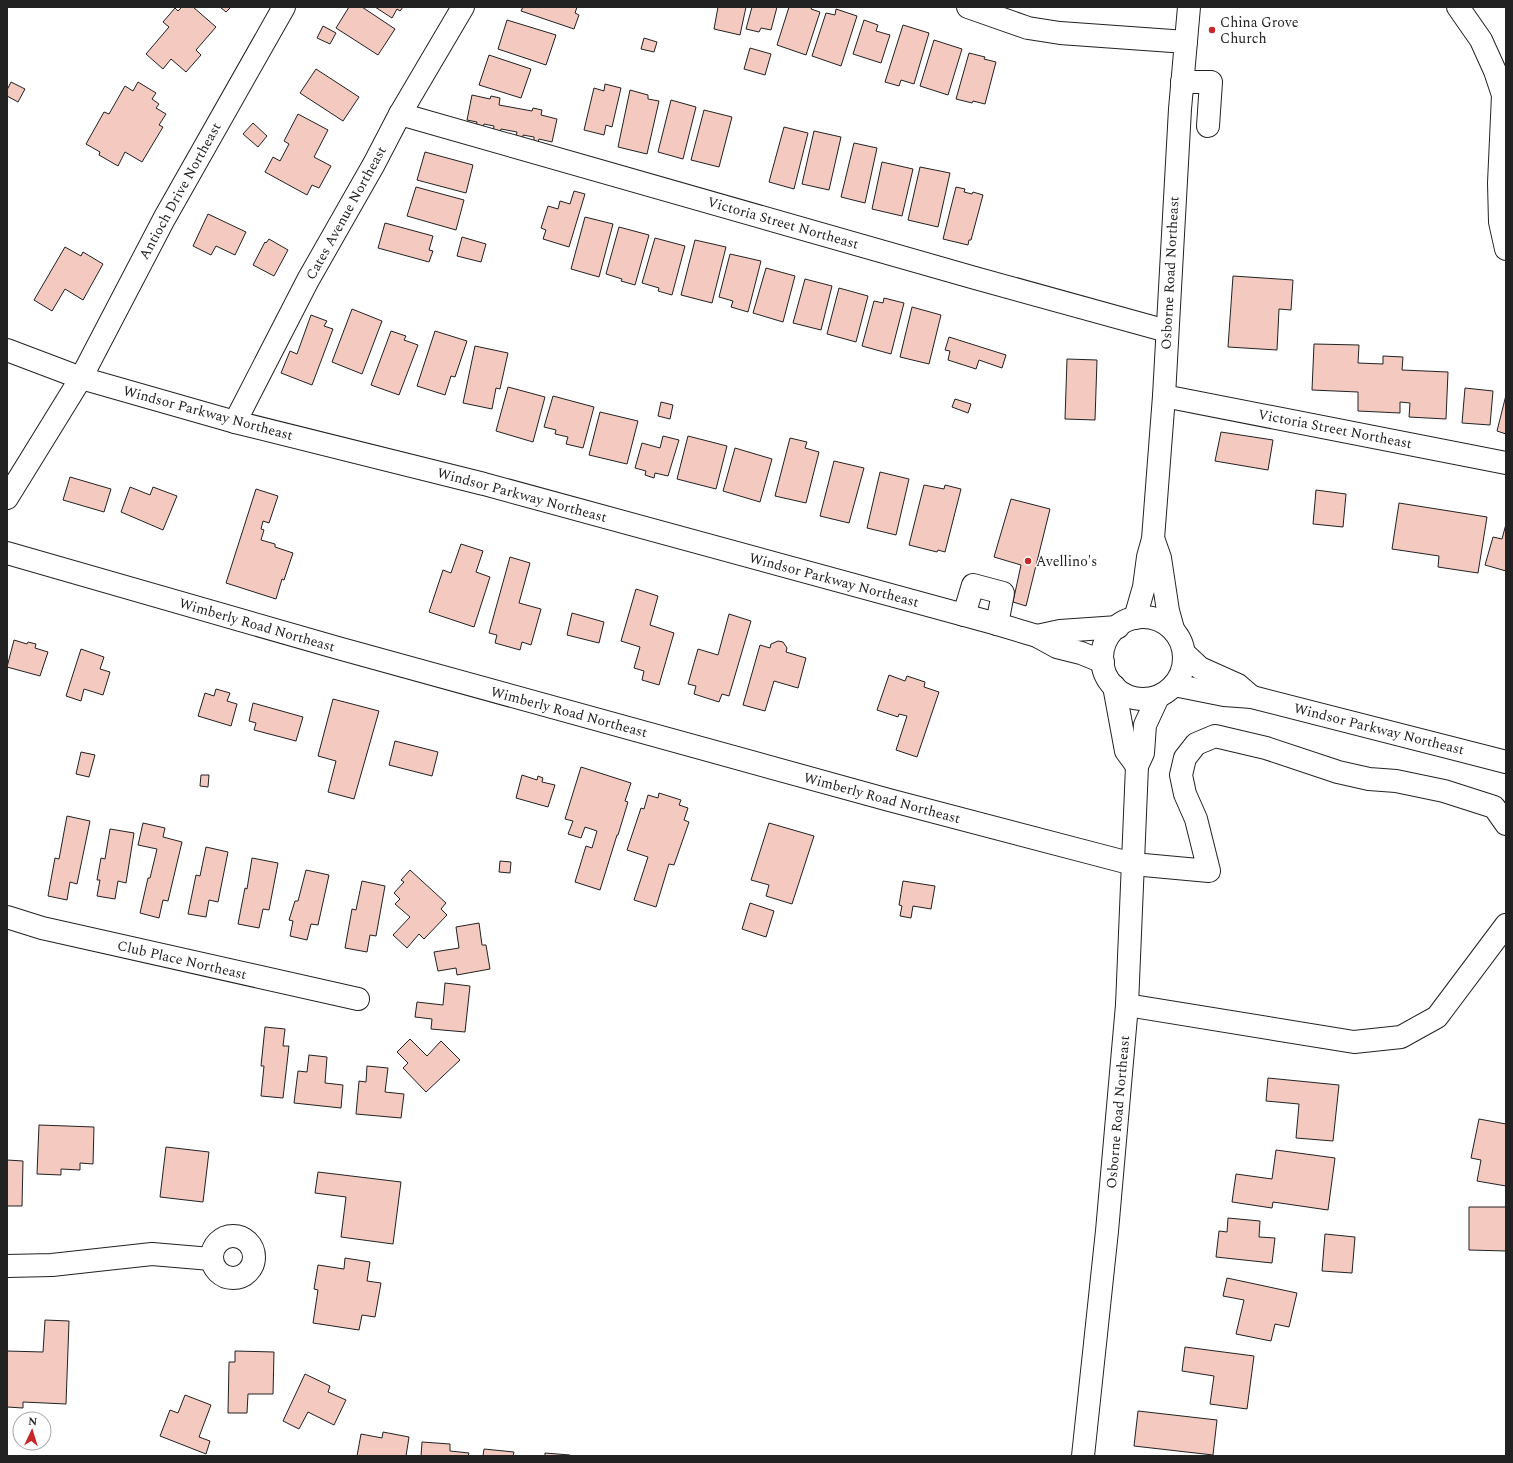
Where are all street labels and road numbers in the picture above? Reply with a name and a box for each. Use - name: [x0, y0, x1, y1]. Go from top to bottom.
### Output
- street label: Antioch Drive Northeast: [134, 119, 226, 263]
- street label: Cates Avenue Northeast: [300, 142, 392, 284]
- street label: Victoria Street Northeast: [705, 191, 861, 255]
- street label: Osborne Road Northeast: [1155, 196, 1185, 350]
- street label: Windsor Parkway Northeast: [121, 380, 295, 446]
- street label: Victoria Street Northeast: [1256, 404, 1414, 454]
- street label: Windsor Parkway Northeast: [435, 462, 609, 528]
- street label: Windsor Parkway Northeast: [747, 547, 921, 613]
- street label: Wimberly Road Northeast: [176, 593, 338, 657]
- street label: Wimberly Road Northeast: [488, 681, 650, 743]
- street label: Windsor Parkway Northeast: [1292, 698, 1466, 760]
- street label: Wimberly Road Northeast: [801, 767, 963, 829]
- street label: Club Place Northeast: [115, 935, 249, 985]
- street label: Osborne Road Northeast: [1101, 1034, 1135, 1189]

